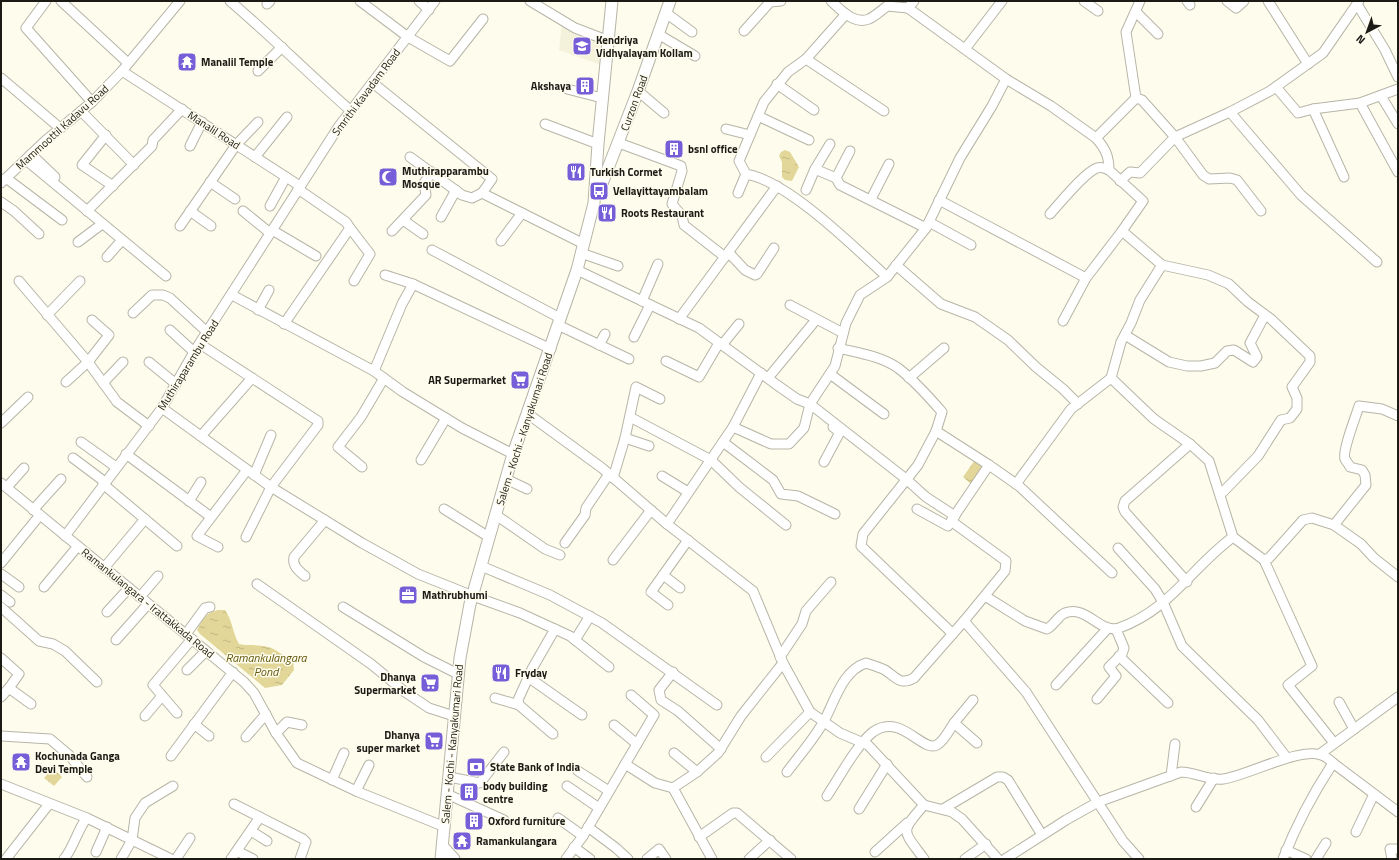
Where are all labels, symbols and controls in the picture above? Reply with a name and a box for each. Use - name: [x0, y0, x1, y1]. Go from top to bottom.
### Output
- north arrow: [1347, 12, 1387, 52]
- text: N: [1352, 31, 1369, 48]
- place label: Kendriya Vidhyalayam Kollam: [596, 32, 693, 61]
- school or university icon: Kendriya Vidhyalayam Kollam: [571, 35, 593, 57]
- street label: Smrithi Kavadam Road: [328, 45, 404, 139]
- temple icon: Manalil Temple: [176, 51, 198, 73]
- place label: Manalil Temple: [201, 54, 274, 70]
- street label: Curzon Road: [616, 73, 652, 133]
- building icon: Akshaya: [574, 75, 596, 97]
- place label: Akshaya: [531, 78, 571, 94]
- street label: Mammoottil Kadavu Road: [12, 81, 112, 173]
- street label: Manalil Road: [185, 107, 244, 153]
- building icon: bsnl office: [663, 138, 685, 160]
- place label: bsnl office: [688, 141, 738, 157]
- restaurant icon: Turkish Cormet: [565, 161, 587, 183]
- place label: Muthirapparambu Mosque: [402, 163, 489, 192]
- place label: Turkish Cormet: [590, 164, 662, 180]
- mosque icon: Muthirapparambu Mosque: [377, 166, 399, 188]
- bus stop icon: Vellayittayambalam: [588, 180, 610, 202]
- place label: Vellayittayambalam: [613, 183, 708, 199]
- restaurant icon: Roots Restaurant: [596, 202, 618, 224]
- place label: Roots Restaurant: [621, 205, 704, 221]
- street label: Muthiraparambu Road: [154, 316, 223, 413]
- street label: Salem - Kochi - Kanyakumari Road: [492, 350, 556, 507]
- supermarket icon: AR Supermarket: [509, 369, 531, 391]
- place label: AR Supermarket: [428, 372, 506, 388]
- street label: Ramankulangara - Irattakkada Road: [78, 544, 218, 662]
- office icon: Mathrubhumi: [397, 584, 419, 606]
- place label: Mathrubhumi: [422, 587, 488, 603]
- water label: Ramankulangara Pond: [225, 648, 308, 681]
- restaurant icon: Fryday: [490, 662, 512, 684]
- street label: Salem - Kochi - Kanyakumari Road: [437, 664, 467, 824]
- place label: Fryday: [515, 665, 548, 681]
- place label: Dhanya Supermarket: [354, 669, 416, 698]
- supermarket icon: Dhanya Supermarket: [419, 672, 441, 694]
- place label: Dhanya super market: [356, 727, 420, 756]
- supermarket icon: Dhanya super market: [423, 730, 445, 752]
- place label: Kochunada Ganga Devi Temple: [35, 748, 120, 777]
- temple icon: Kochunada Ganga Devi Temple: [10, 751, 32, 773]
- bank icon: State Bank of India: [465, 756, 487, 778]
- place label: State Bank of India: [490, 759, 580, 775]
- place label: body building centre: [483, 778, 548, 807]
- building icon: body building centre: [458, 781, 480, 803]
- building icon: Oxford furniture: [463, 810, 485, 832]
- place label: Oxford furniture: [488, 813, 566, 829]
- temple icon: Ramankulangara: [451, 830, 473, 852]
- place label: Ramankulangara: [476, 833, 557, 849]

